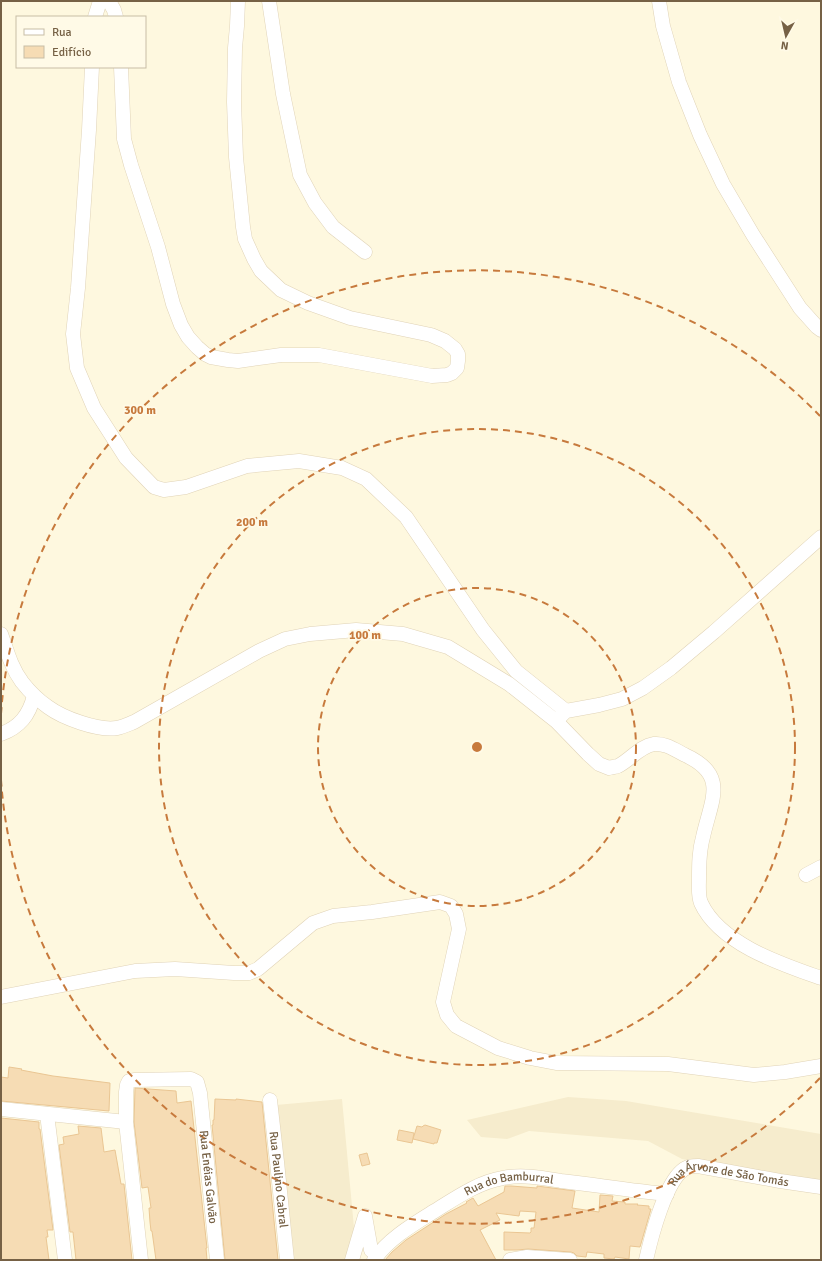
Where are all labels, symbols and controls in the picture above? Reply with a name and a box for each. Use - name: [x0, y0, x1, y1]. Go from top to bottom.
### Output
- legend: [16, 16, 146, 68]
- north arrow: [766, 16, 806, 56]
- text: Rua: [52, 25, 72, 40]
- text: N: [780, 38, 789, 52]
- text: Edifício: [52, 45, 91, 60]
- text: 300 m: [124, 403, 156, 418]
- text: 200 m: [236, 515, 268, 530]
- text: 100 m: [349, 628, 381, 643]
- centre of rings: [470, 740, 484, 754]
- street label: Rua Enéias Galvão: [196, 1130, 221, 1224]
- street label: Rua Paulino Cabral: [266, 1130, 291, 1229]
- text: Rua Árvore de São Tomás: [665, 1158, 790, 1190]
- street label: Rua do Bamburral: [461, 1169, 555, 1199]
- street label: Rua Árvore de São Tomás: [668, 1176, 796, 1198]

